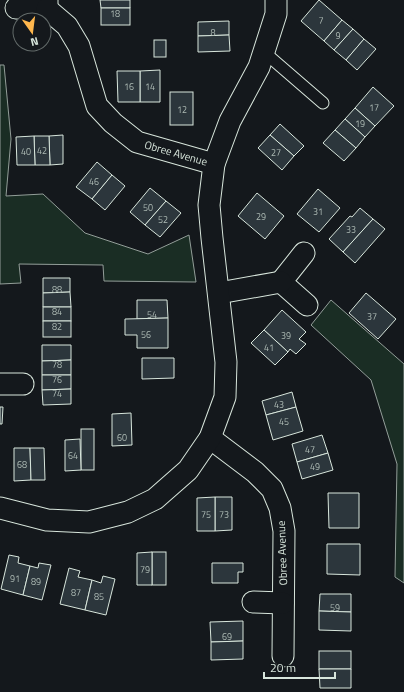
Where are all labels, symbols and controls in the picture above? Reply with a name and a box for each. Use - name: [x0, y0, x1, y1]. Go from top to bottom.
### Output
- house number: 18: [110, 7, 120, 20]
- north arrow: [12, 12, 52, 52]
- house number: 7: [318, 14, 324, 27]
- house number: 8: [210, 26, 216, 39]
- house number: 9: [335, 29, 341, 42]
- text: N: [29, 33, 40, 50]
- house number: 16: [124, 80, 134, 93]
- house number: 14: [145, 80, 155, 93]
- house number: 17: [369, 101, 379, 114]
- house number: 12: [177, 103, 187, 116]
- house number: 19: [355, 117, 365, 130]
- street label: Obree Avenue: [143, 136, 210, 170]
- house number: 42: [37, 144, 47, 157]
- house number: 40: [21, 145, 31, 158]
- house number: 27: [271, 146, 281, 159]
- house number: 46: [89, 175, 99, 188]
- house number: 50: [143, 201, 153, 214]
- house number: 31: [313, 205, 323, 218]
- house number: 29: [256, 210, 266, 223]
- house number: 52: [158, 213, 168, 226]
- house number: 33: [346, 223, 356, 236]
- house number: 88: [52, 283, 62, 296]
- house number: 84: [52, 305, 62, 318]
- house number: 54: [147, 308, 157, 321]
- house number: 37: [367, 310, 377, 323]
- house number: 82: [52, 320, 62, 333]
- house number: 56: [141, 328, 151, 341]
- house number: 39: [281, 329, 291, 342]
- house number: 41: [264, 341, 274, 354]
- house number: 78: [52, 358, 62, 371]
- house number: 76: [52, 373, 62, 386]
- house number: 74: [52, 387, 62, 400]
- house number: 43: [274, 398, 284, 411]
- house number: 45: [279, 415, 289, 428]
- house number: 60: [117, 431, 127, 444]
- house number: 47: [305, 443, 315, 456]
- house number: 64: [68, 449, 78, 462]
- house number: 68: [17, 458, 27, 471]
- house number: 49: [310, 460, 320, 473]
- house number: 75: [201, 508, 211, 521]
- house number: 73: [219, 508, 229, 521]
- street label: Obree Avenue: [273, 520, 291, 586]
- house number: 79: [140, 563, 150, 576]
- house number: 91: [10, 572, 20, 585]
- house number: 89: [31, 575, 41, 588]
- house number: 87: [71, 586, 81, 599]
- house number: 85: [94, 590, 104, 603]
- house number: 59: [330, 601, 340, 614]
- house number: 69: [222, 630, 232, 643]
- scale bar: [264, 654, 335, 680]
- text: 20 m: [270, 658, 296, 677]

